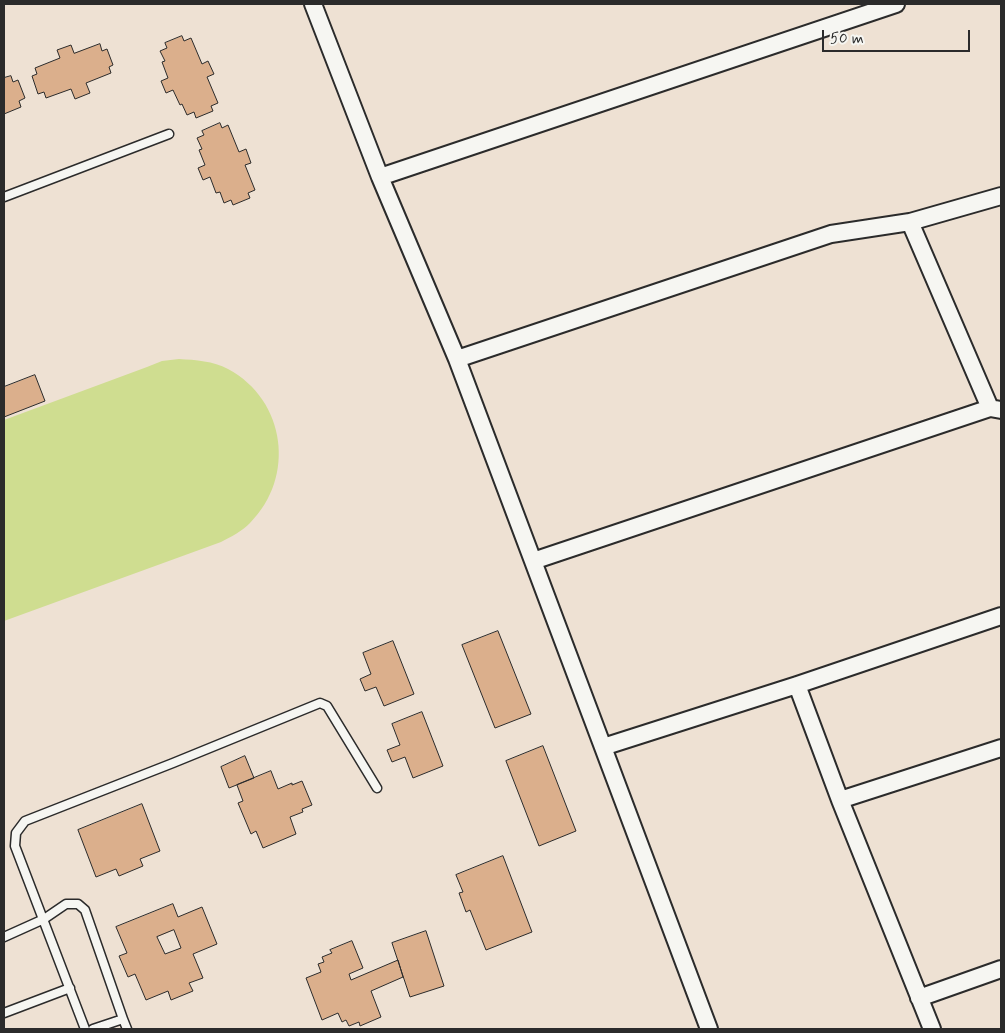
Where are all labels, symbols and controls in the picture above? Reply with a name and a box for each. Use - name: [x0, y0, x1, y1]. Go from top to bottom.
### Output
- scale bar: [825, 20, 972, 52]
- text: 50 m: [830, 29, 864, 49]

